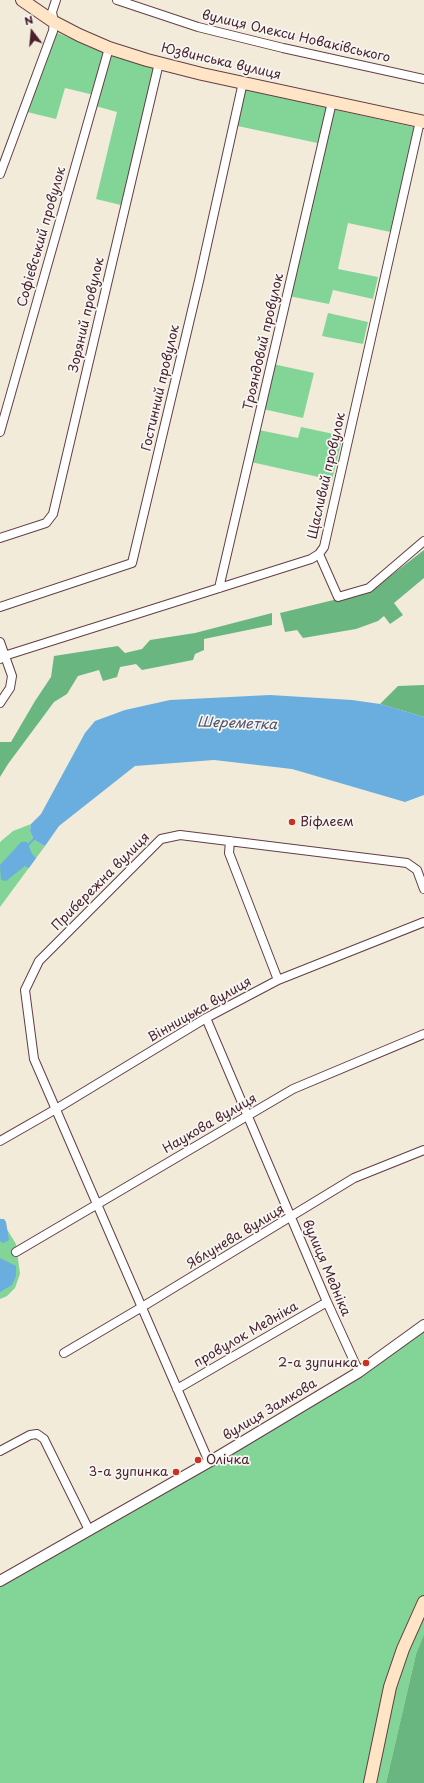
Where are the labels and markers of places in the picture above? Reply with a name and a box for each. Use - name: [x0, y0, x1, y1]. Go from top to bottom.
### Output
- place label: Віфлеєм: [300, 814, 354, 830]
- marker: Віфлеєм: [287, 817, 297, 827]
- place label: 2-а зупинка: [278, 1355, 358, 1371]
- marker: 2-а зупинка: [361, 1358, 371, 1368]
- place label: Олічка: [206, 1452, 249, 1468]
- marker: Олічка: [193, 1455, 203, 1465]
- place label: 3-а зупинка: [88, 1464, 168, 1480]
- marker: 3-а зупинка: [171, 1467, 181, 1477]

